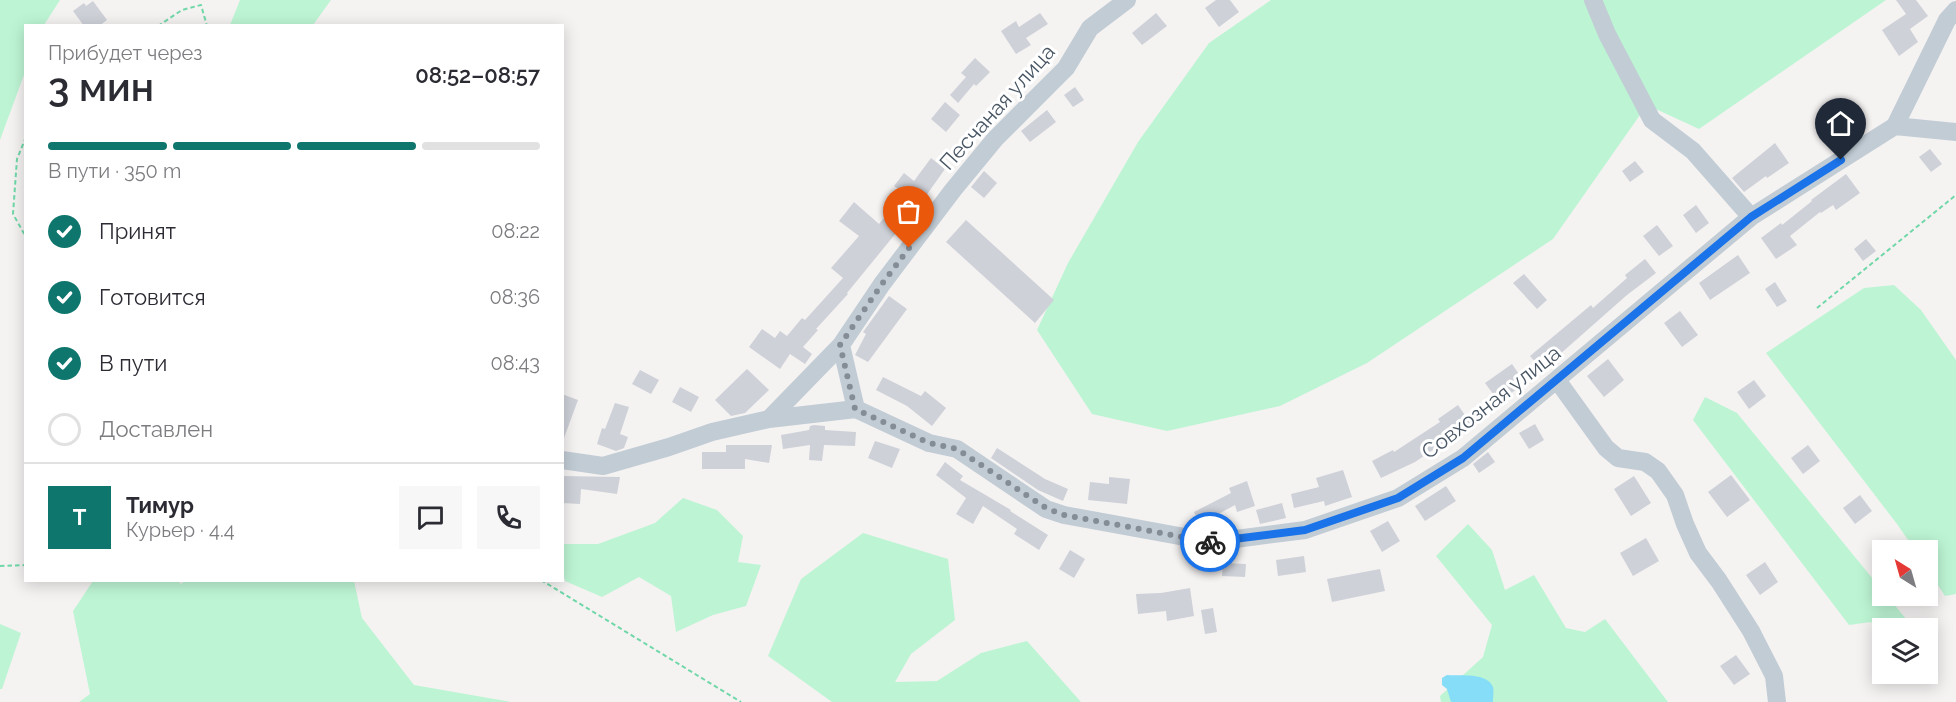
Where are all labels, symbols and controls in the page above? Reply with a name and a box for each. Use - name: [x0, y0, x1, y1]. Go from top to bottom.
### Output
- street label: Песчаная улица: [934, 39, 1060, 175]
- text: Прибудет через: [48, 41, 202, 65]
- text: 08:52–08:57: [415, 62, 540, 88]
- text: 3 мин: [48, 64, 154, 110]
- pin: [1815, 98, 1866, 160]
- icon: home: [1824, 107, 1857, 140]
- text: В пути · 350 m: [48, 159, 181, 183]
- pin: [883, 186, 934, 248]
- icon: bag: [892, 195, 925, 228]
- icon: check: [48, 215, 81, 248]
- text: Принят: [99, 218, 176, 244]
- text: 08:22: [491, 219, 540, 243]
- icon: check: [48, 281, 81, 314]
- text: Готовится: [99, 284, 206, 310]
- text: 08:36: [489, 285, 540, 309]
- street label: Совхозная улица: [1417, 340, 1565, 464]
- icon: check: [48, 347, 81, 380]
- text: В пути: [99, 350, 167, 376]
- text: 08:43: [491, 351, 540, 375]
- text: Доставлен: [99, 416, 213, 442]
- button: chat: [399, 486, 462, 549]
- button: phone: [477, 486, 540, 549]
- text: Тимур: [126, 492, 194, 518]
- text: Т: [73, 504, 86, 530]
- courier: [1180, 512, 1240, 572]
- text: Курьер · 4.4: [126, 518, 235, 542]
- icon: bike: [1194, 526, 1227, 559]
- north arrow: [1872, 540, 1938, 606]
- map controls: [1872, 540, 1938, 684]
- button: layers: [1872, 618, 1938, 684]

